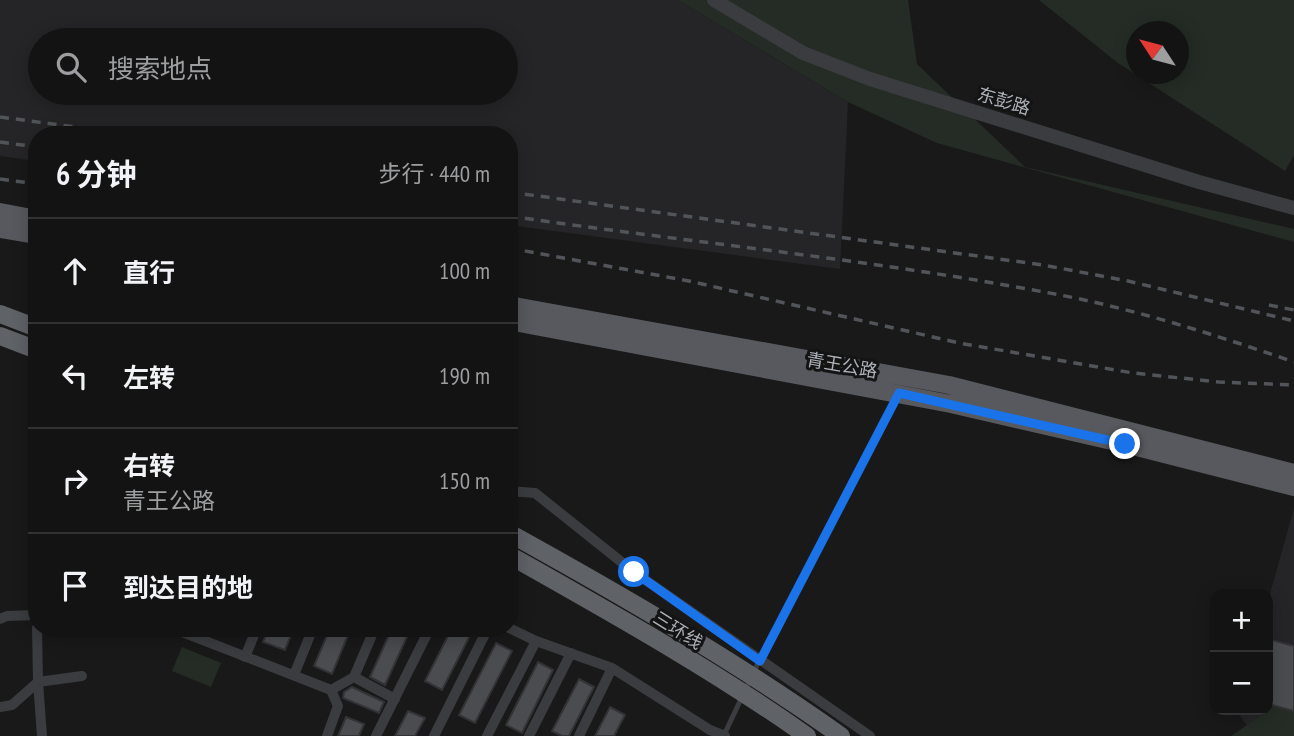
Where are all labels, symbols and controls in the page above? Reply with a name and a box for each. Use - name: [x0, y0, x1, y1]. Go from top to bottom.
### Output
- north arrow: [1126, 21, 1189, 84]
- search box: [28, 28, 518, 105]
- icon: search: [52, 48, 90, 86]
- text: 搜索地点: [108, 52, 212, 85]
- street label: 东彭路: [975, 82, 1033, 120]
- text: 6 分钟: [56, 154, 137, 193]
- text: 步行 · 440 m: [378, 159, 490, 188]
- icon: ahead: [56, 252, 94, 290]
- text: 直行: [123, 256, 175, 289]
- text: 100 m: [439, 256, 490, 285]
- street label: 青王公路: [805, 347, 879, 383]
- icon: left: [56, 357, 94, 395]
- text: 左转: [123, 361, 175, 394]
- text: 190 m: [439, 361, 490, 390]
- route end: [1109, 428, 1140, 459]
- text: 右转: [123, 449, 175, 482]
- icon: right: [56, 462, 94, 500]
- text: 150 m: [439, 466, 490, 495]
- text: 青王公路: [123, 486, 215, 515]
- route start: [618, 556, 649, 587]
- icon: arrive: [56, 567, 94, 605]
- text: 到达目的地: [123, 571, 253, 604]
- map controls: [1210, 589, 1273, 715]
- button: +: [1210, 589, 1273, 652]
- street label: 三环线: [649, 606, 707, 654]
- button: −: [1210, 652, 1273, 715]

